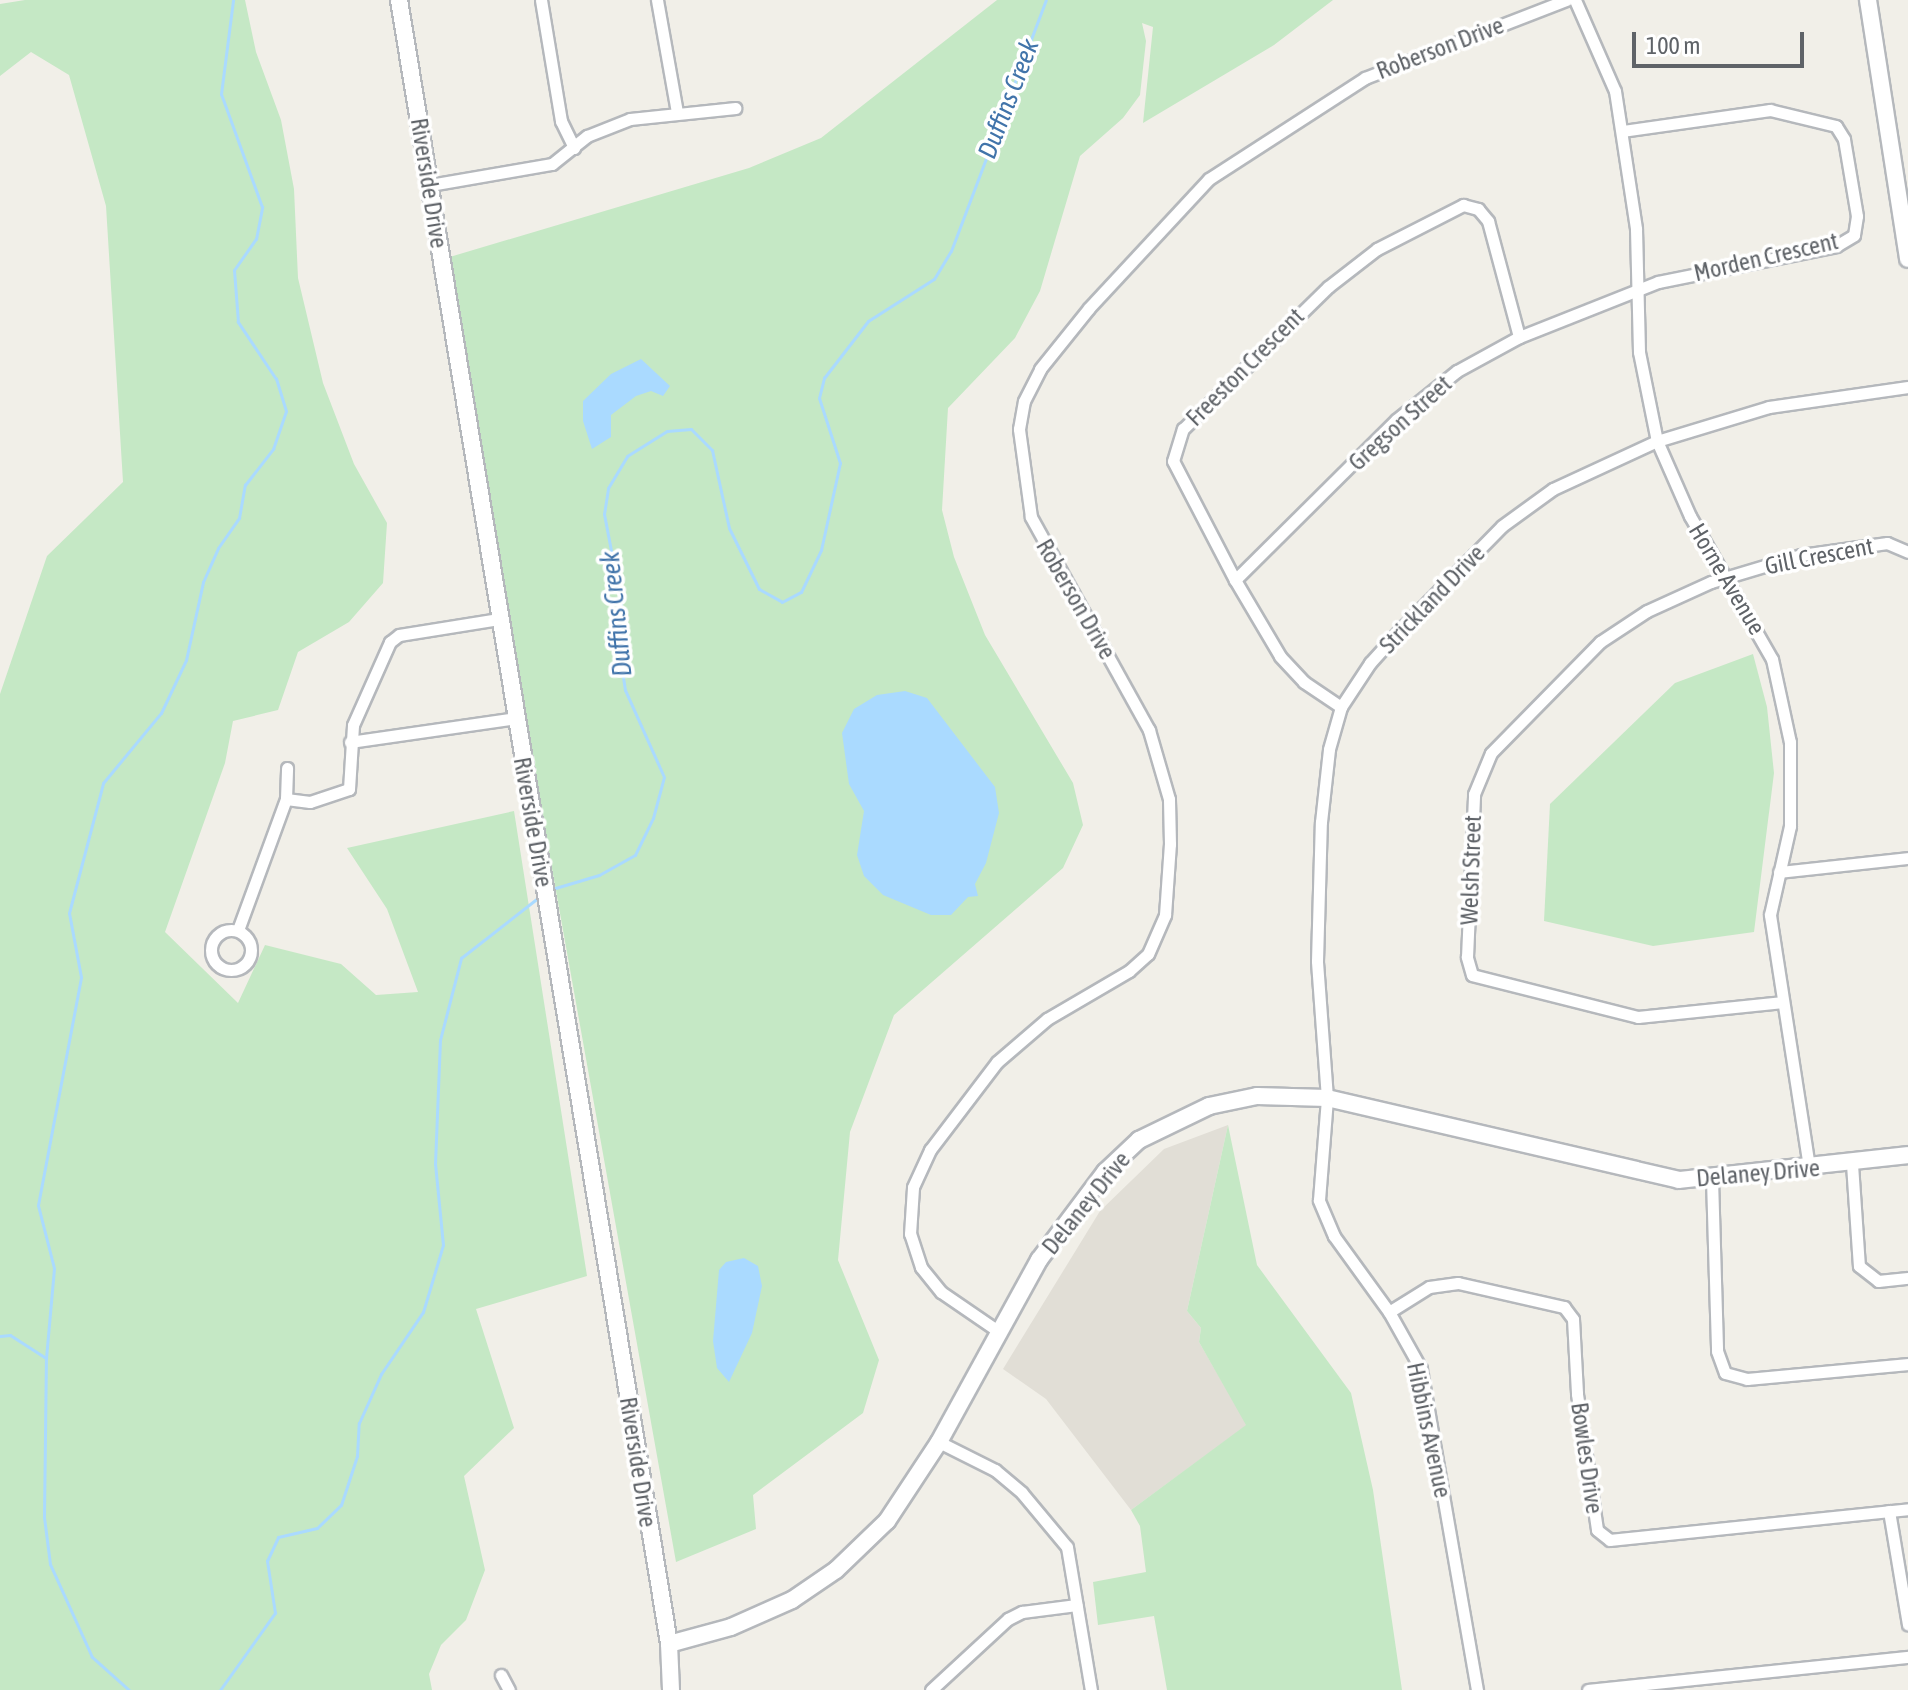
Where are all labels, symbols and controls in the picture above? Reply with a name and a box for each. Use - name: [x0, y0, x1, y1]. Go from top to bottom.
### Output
- street label: Roberson Drive: [1372, 11, 1508, 85]
- scale bar: [1636, 16, 1808, 66]
- text: 100 m: [1646, 32, 1700, 59]
- water label: Duffins Creek: [972, 35, 1046, 163]
- street label: Riverside Drive: [405, 116, 453, 250]
- street label: Morden Crescent: [1691, 226, 1841, 288]
- street label: Freeston Crescent: [1180, 302, 1310, 432]
- street label: Gregson Street: [1343, 369, 1457, 477]
- street label: Horne Avenue: [1683, 518, 1771, 640]
- street label: Gill Crescent: [1762, 531, 1876, 581]
- street label: Roberson Drive: [1030, 534, 1122, 664]
- street label: Strickland Drive: [1373, 539, 1491, 659]
- water label: Duffins Creek: [595, 550, 639, 678]
- street label: Riverside Drive: [507, 755, 559, 889]
- street label: Welsh Street: [1455, 815, 1487, 925]
- street label: Delaney Drive: [1036, 1146, 1136, 1260]
- street label: Delaney Drive: [1695, 1153, 1821, 1193]
- street label: Hibbins Avenue: [1401, 1360, 1457, 1500]
- street label: Riverside Drive: [614, 1395, 662, 1529]
- street label: Bowles Drive: [1565, 1400, 1609, 1516]

